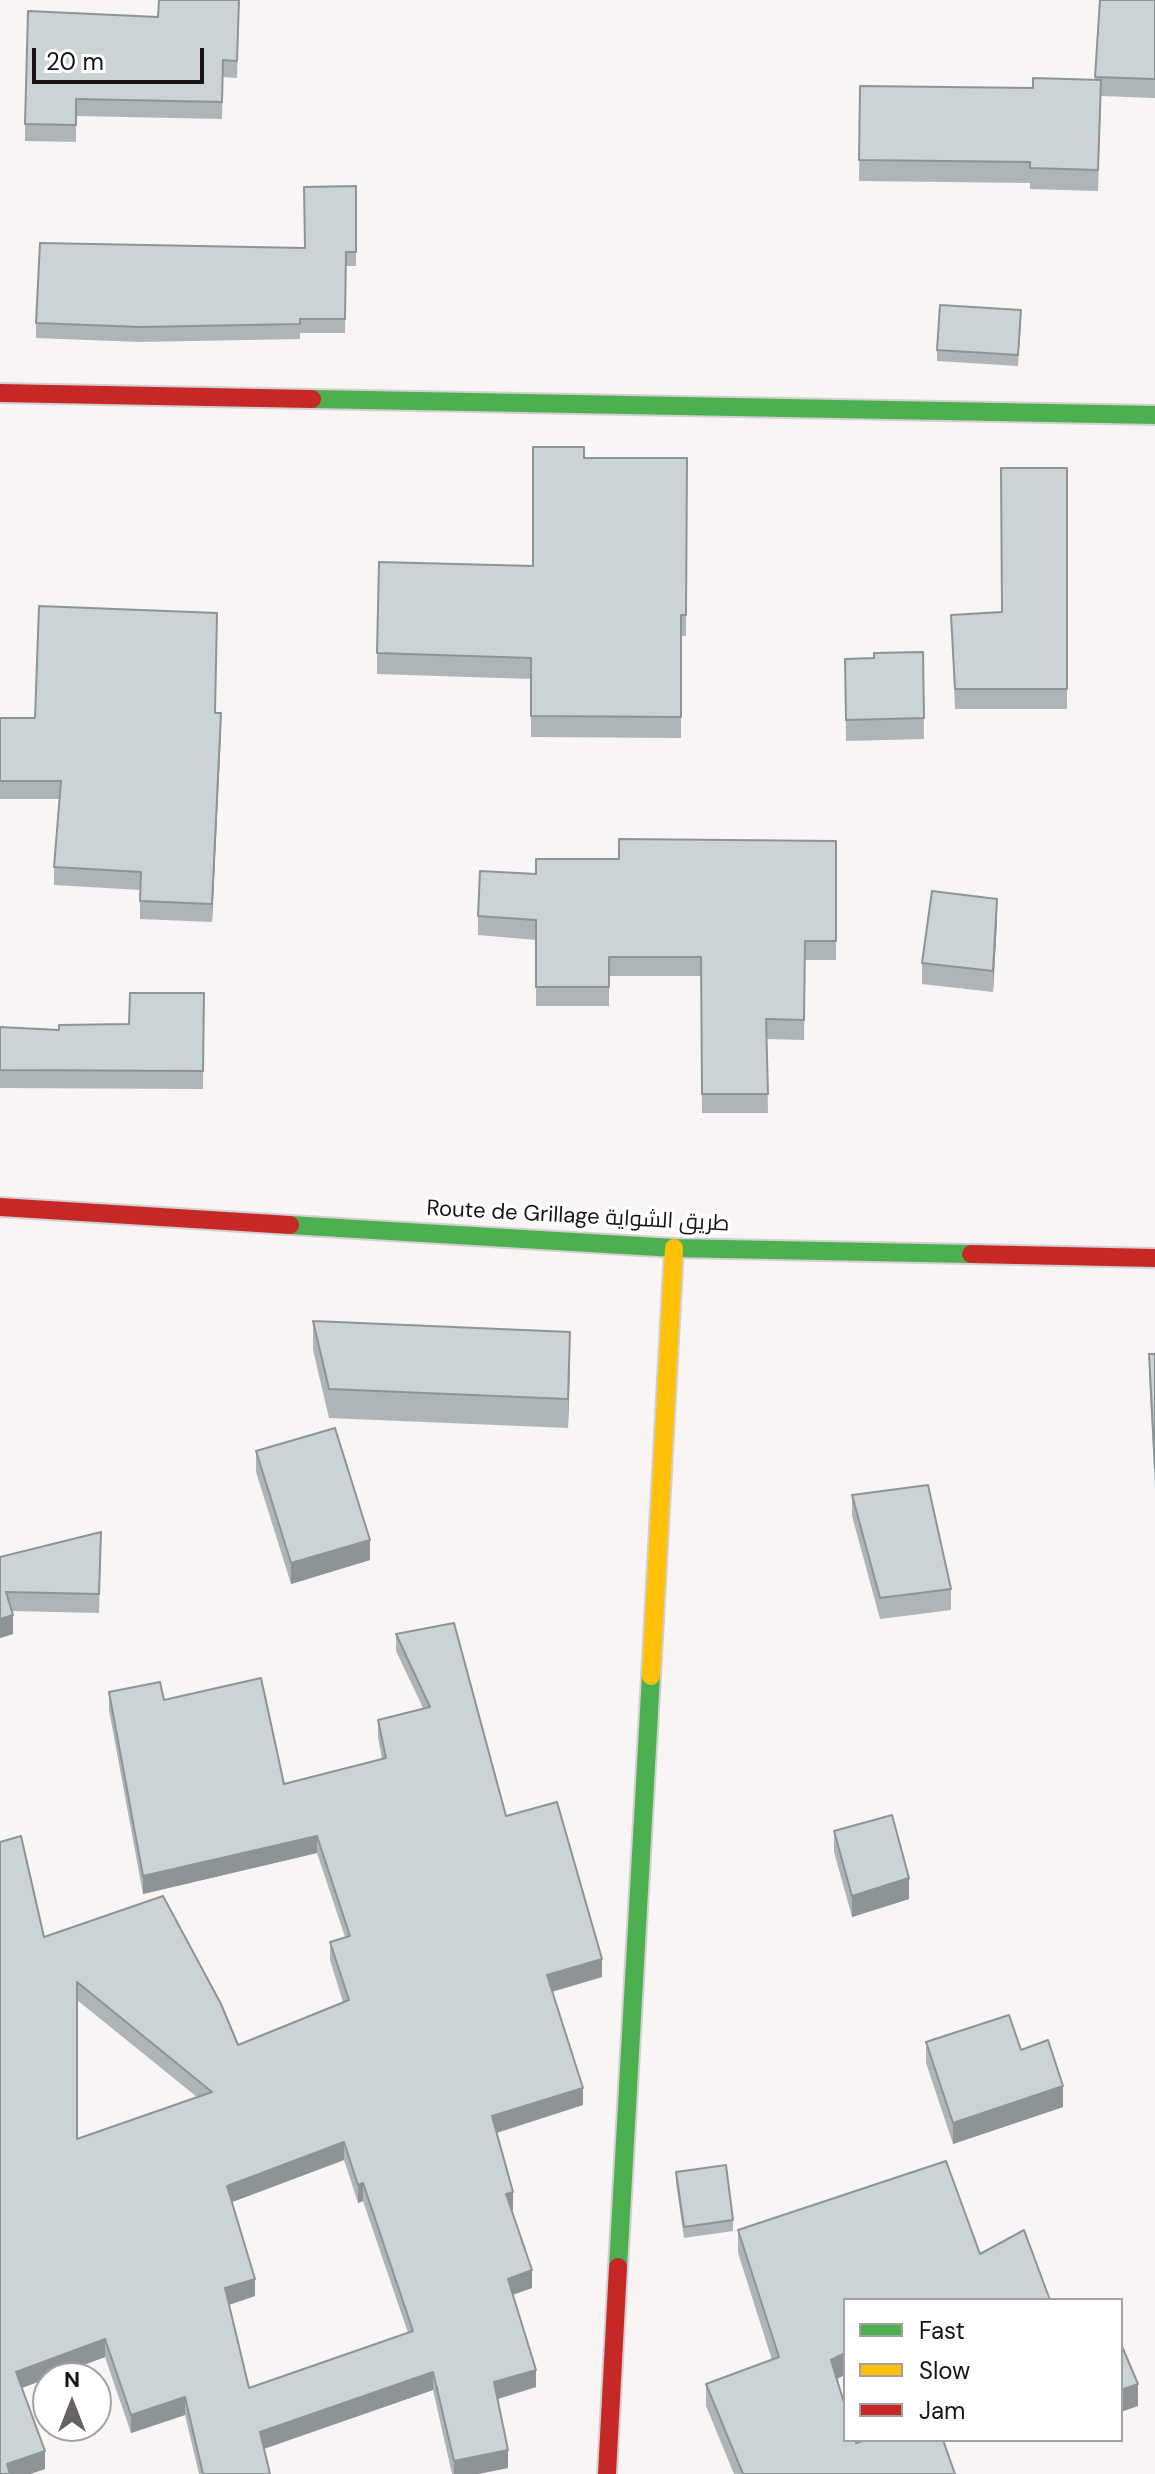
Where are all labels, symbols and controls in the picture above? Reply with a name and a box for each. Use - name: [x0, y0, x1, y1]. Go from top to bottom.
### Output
- scale bar: [36, 32, 208, 82]
- text: 20 m: [46, 46, 104, 77]
- street label: Route de Grillage طريق الشواية: [426, 1196, 730, 1238]
- legend: [843, 2298, 1123, 2442]
- text: Fast: [919, 2315, 965, 2346]
- text: Slow: [919, 2355, 970, 2386]
- north arrow: [32, 2362, 112, 2442]
- text: N: [64, 2365, 80, 2394]
- text: Jam: [919, 2395, 965, 2426]

